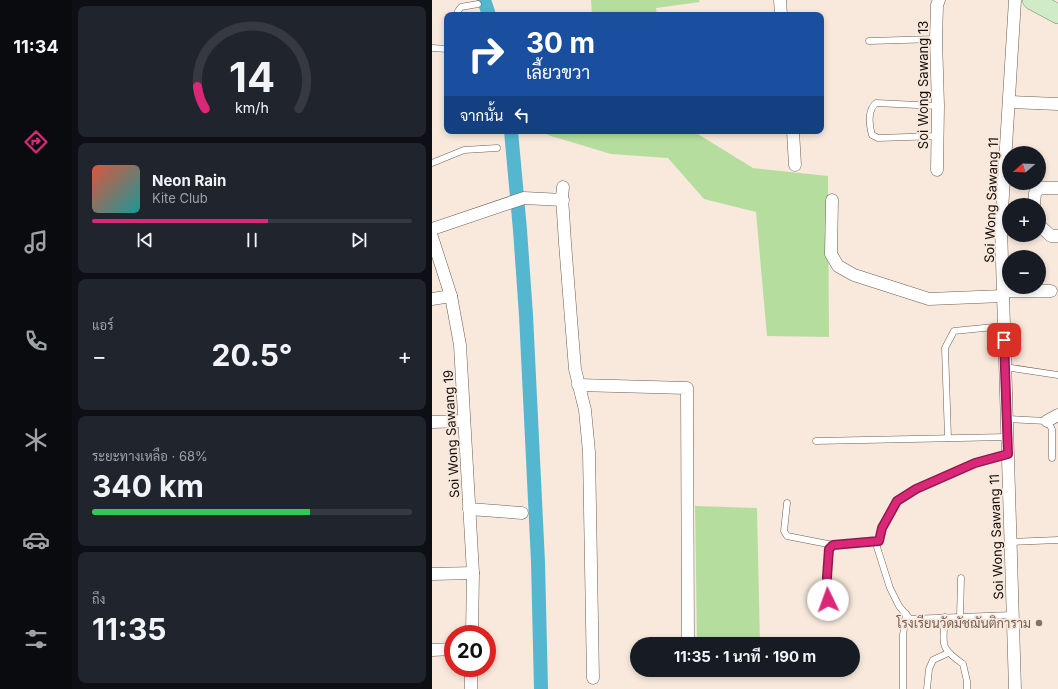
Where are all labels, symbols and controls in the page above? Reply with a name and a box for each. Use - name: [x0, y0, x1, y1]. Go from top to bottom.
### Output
- street label: Soi Wong Sawang 13: [915, 21, 931, 149]
- text: 30 m: [526, 26, 595, 60]
- icon: right: [460, 28, 512, 80]
- text: 11:34: [13, 36, 59, 57]
- text: 14: [229, 52, 275, 102]
- text: เลี้ยวขวา: [526, 62, 590, 83]
- text: km/h: [235, 99, 269, 116]
- icon: left: [511, 104, 533, 126]
- text: จากนั้น: [460, 106, 503, 125]
- icon: directions: [22, 128, 50, 156]
- street label: Soi Wong Sawang 11: [981, 137, 1001, 263]
- north arrow: [1002, 146, 1046, 190]
- map controls: [1002, 146, 1046, 294]
- text: Neon Rain: [152, 171, 226, 190]
- text: Kite Club: [152, 190, 208, 206]
- button: +: [1002, 198, 1046, 242]
- icon: music: [22, 228, 50, 256]
- icon: previous: [134, 229, 156, 251]
- icon: pause: [241, 229, 263, 251]
- icon: next: [348, 229, 370, 251]
- button: −: [1002, 250, 1046, 294]
- text: แอร์: [92, 317, 113, 333]
- pin: [987, 323, 1021, 357]
- icon: phone: [22, 327, 50, 355]
- icon: arrive: [993, 329, 1015, 351]
- text: 20.5°: [212, 337, 292, 373]
- text: −: [92, 343, 107, 369]
- text: +: [397, 343, 412, 369]
- street label: Soi Wong Sawang 19: [440, 369, 462, 499]
- icon: climate: [22, 426, 50, 454]
- text: ระยะทางเหลือ · 68%: [92, 448, 208, 464]
- text: 340 km: [92, 468, 204, 504]
- street label: Soi Wong Sawang 11: [986, 474, 1006, 600]
- icon: car: [22, 526, 50, 554]
- position arrow: [807, 579, 849, 621]
- text: ถึง: [92, 591, 105, 607]
- text: 11:35: [92, 611, 166, 647]
- place label: โรงเรียนวัดมัชฌันติการาม: [896, 614, 1031, 631]
- marker: โรงเรียนวัดมัชฌันติการาม: [1034, 618, 1044, 628]
- icon: filters: [22, 625, 50, 653]
- speed limit sign: 20: [444, 625, 496, 677]
- text: 11:35 · 1 นาที · 190 m: [674, 647, 816, 666]

